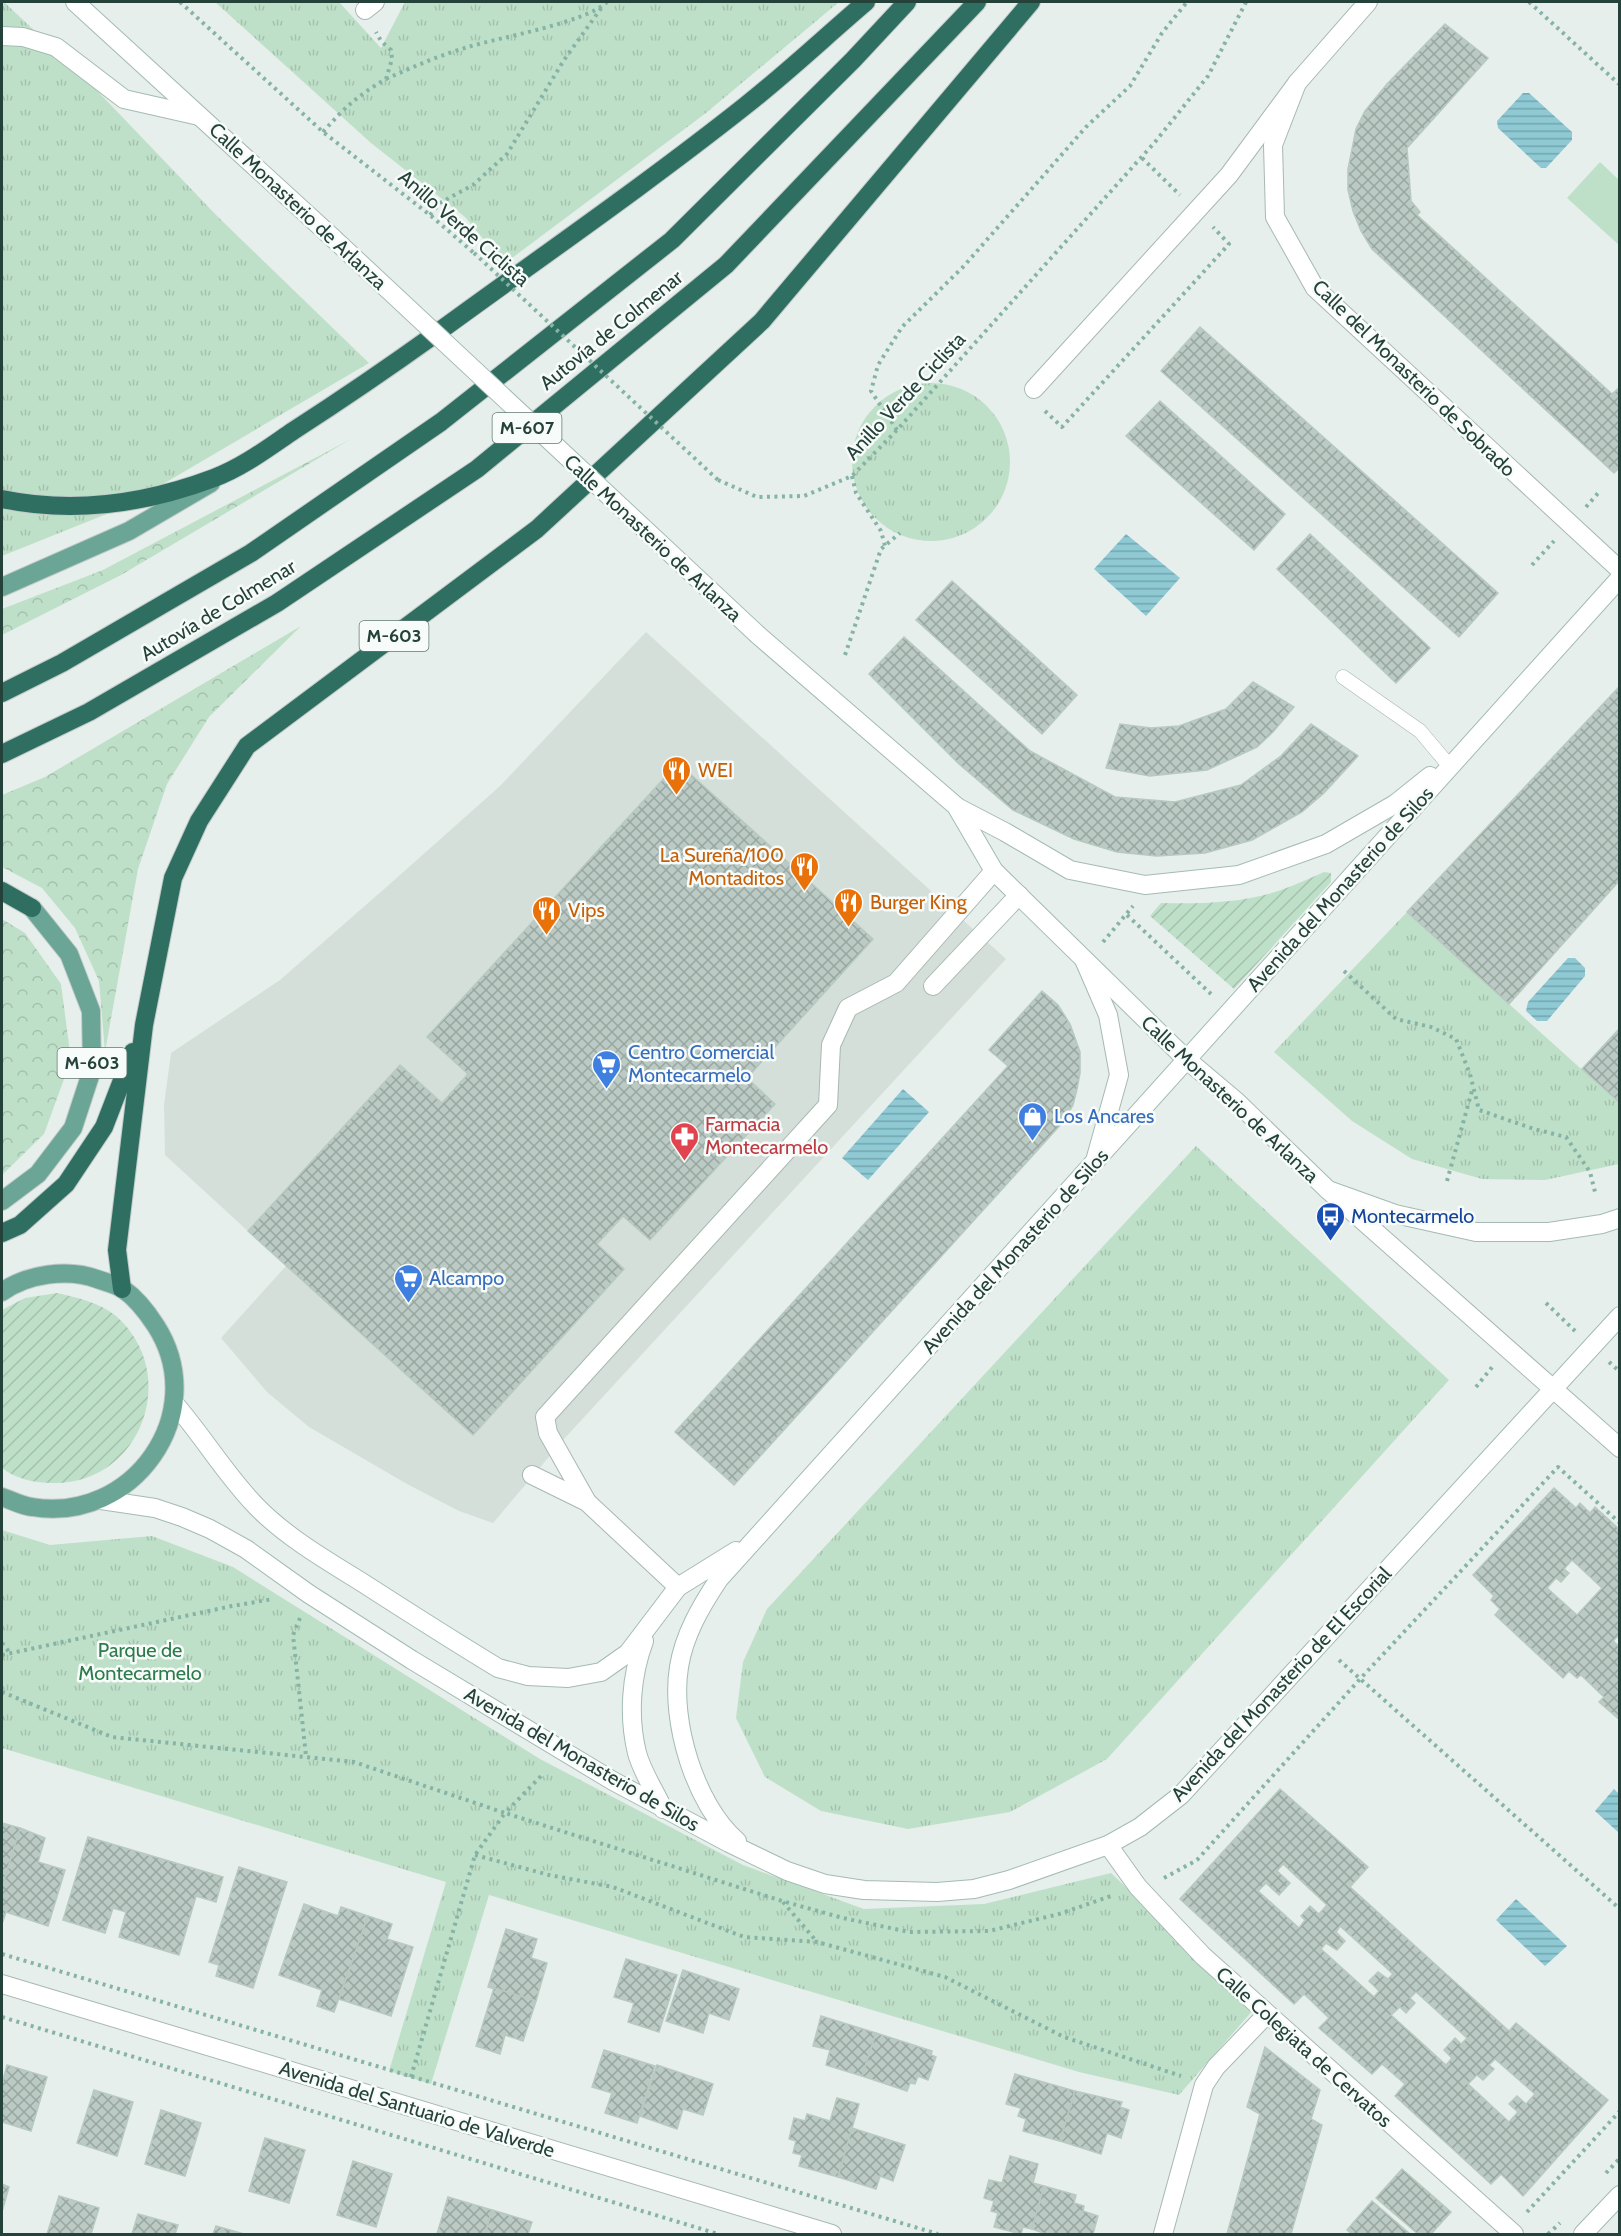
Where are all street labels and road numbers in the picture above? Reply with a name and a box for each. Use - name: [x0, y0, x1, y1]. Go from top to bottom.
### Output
- street label: Calle Monasterio de Arlanza: [204, 117, 392, 295]
- street label: Anillo Verde Ciclista: [394, 165, 535, 292]
- street label: Autovía de Colmenar: [535, 265, 688, 395]
- street label: Calle del Monasterio de Sobrado: [1307, 275, 1521, 481]
- street label: Anillo Verde Ciclista: [840, 327, 971, 465]
- road number: M-607: [492, 413, 562, 443]
- street label: Calle Monasterio de Arlanza: [559, 449, 747, 627]
- street label: Autovía de Colmenar: [136, 554, 300, 666]
- road number: M-603: [360, 621, 428, 651]
- street label: Avenida del Monasterio de Silos: [1242, 782, 1438, 996]
- street label: Calle Monasterio de Arlanza: [1136, 1010, 1324, 1188]
- road number: M-603: [58, 1048, 127, 1078]
- street label: Avenida del Monasterio de Silos: [917, 1144, 1113, 1358]
- street label: Avenida del Monasterio de El Escorial: [1166, 1562, 1396, 1806]
- street label: Avenida del Monasterio de Silos: [460, 1682, 704, 1836]
- street label: Calle Colegiata de Cervatos: [1211, 1962, 1397, 2132]
- street label: Avenida del Santuario de Valverde: [276, 2056, 558, 2162]

